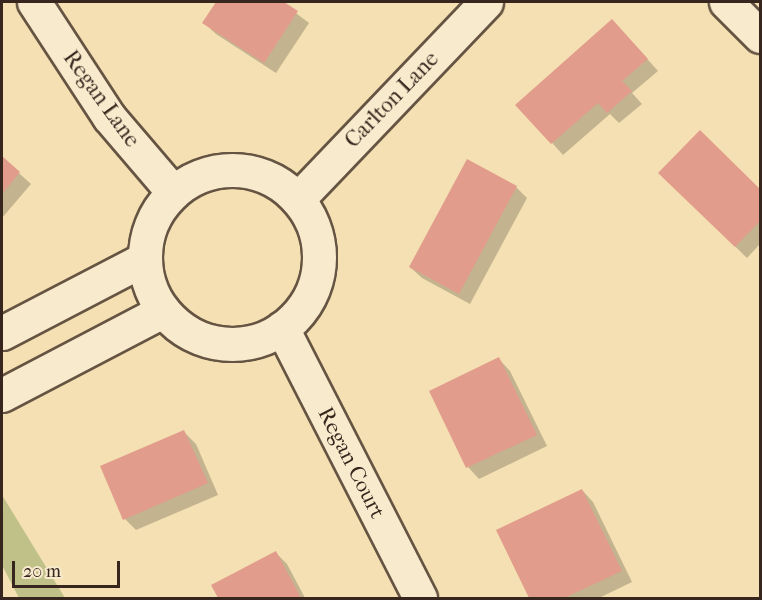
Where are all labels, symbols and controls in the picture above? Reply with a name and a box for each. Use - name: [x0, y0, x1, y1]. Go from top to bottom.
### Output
- street label: Regan Lane: [57, 46, 145, 152]
- street label: Carlton Lane: [340, 46, 444, 154]
- street label: Regan Court: [312, 403, 390, 523]
- scale bar: [15, 549, 123, 587]
- text: 20 m: [23, 561, 61, 582]

